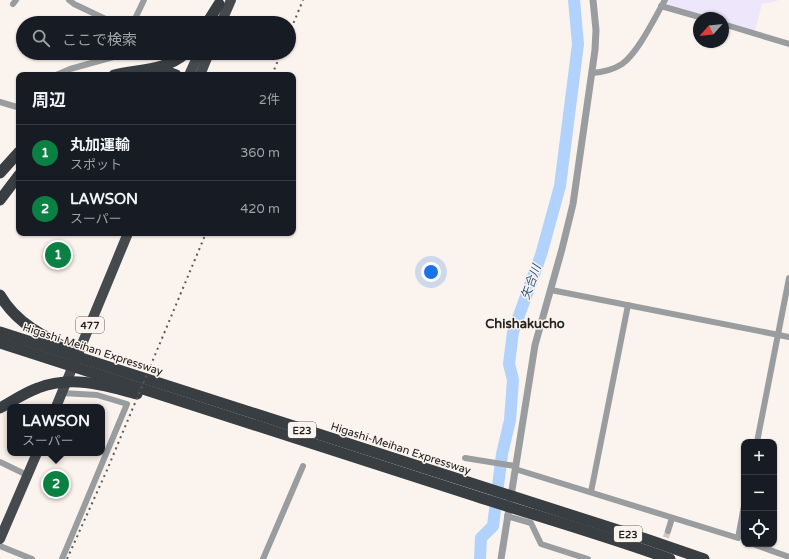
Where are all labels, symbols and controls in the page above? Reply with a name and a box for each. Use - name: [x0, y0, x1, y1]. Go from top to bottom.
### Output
- north arrow: [693, 12, 729, 48]
- search box: [16, 16, 296, 60]
- icon: search: [30, 27, 52, 49]
- text: ここで検索: [62, 31, 137, 49]
- text: 周辺: [32, 90, 66, 111]
- text: 2件: [259, 92, 280, 108]
- text: 丸加運輸: [70, 136, 130, 154]
- text: 1: [41, 145, 49, 161]
- text: 360 m: [240, 145, 280, 161]
- text: スポット: [70, 157, 122, 173]
- text: LAWSON: [70, 190, 138, 208]
- text: 2: [41, 201, 49, 217]
- text: 420 m: [240, 201, 280, 217]
- text: スーパー: [70, 211, 122, 227]
- pin: 1: [45, 240, 71, 270]
- water label: 矢合川: [518, 261, 544, 301]
- your location: [421, 262, 441, 282]
- district label: Chishakucho: [485, 316, 565, 332]
- road number: 477: [76, 317, 104, 333]
- street label: Higashi-Meihan Expressway: [21, 321, 165, 378]
- popup: [7, 404, 105, 456]
- text: LAWSON: [22, 412, 90, 430]
- street label: Higashi-Meihan Expressway: [329, 420, 473, 477]
- road number: E23: [288, 422, 316, 438]
- text: スーパー: [22, 433, 74, 449]
- map controls: [741, 439, 777, 547]
- button: +: [741, 439, 777, 475]
- pin: 2: [43, 469, 69, 499]
- button: −: [741, 475, 777, 511]
- button: locate: [741, 511, 777, 547]
- road number: E23: [614, 526, 642, 542]

